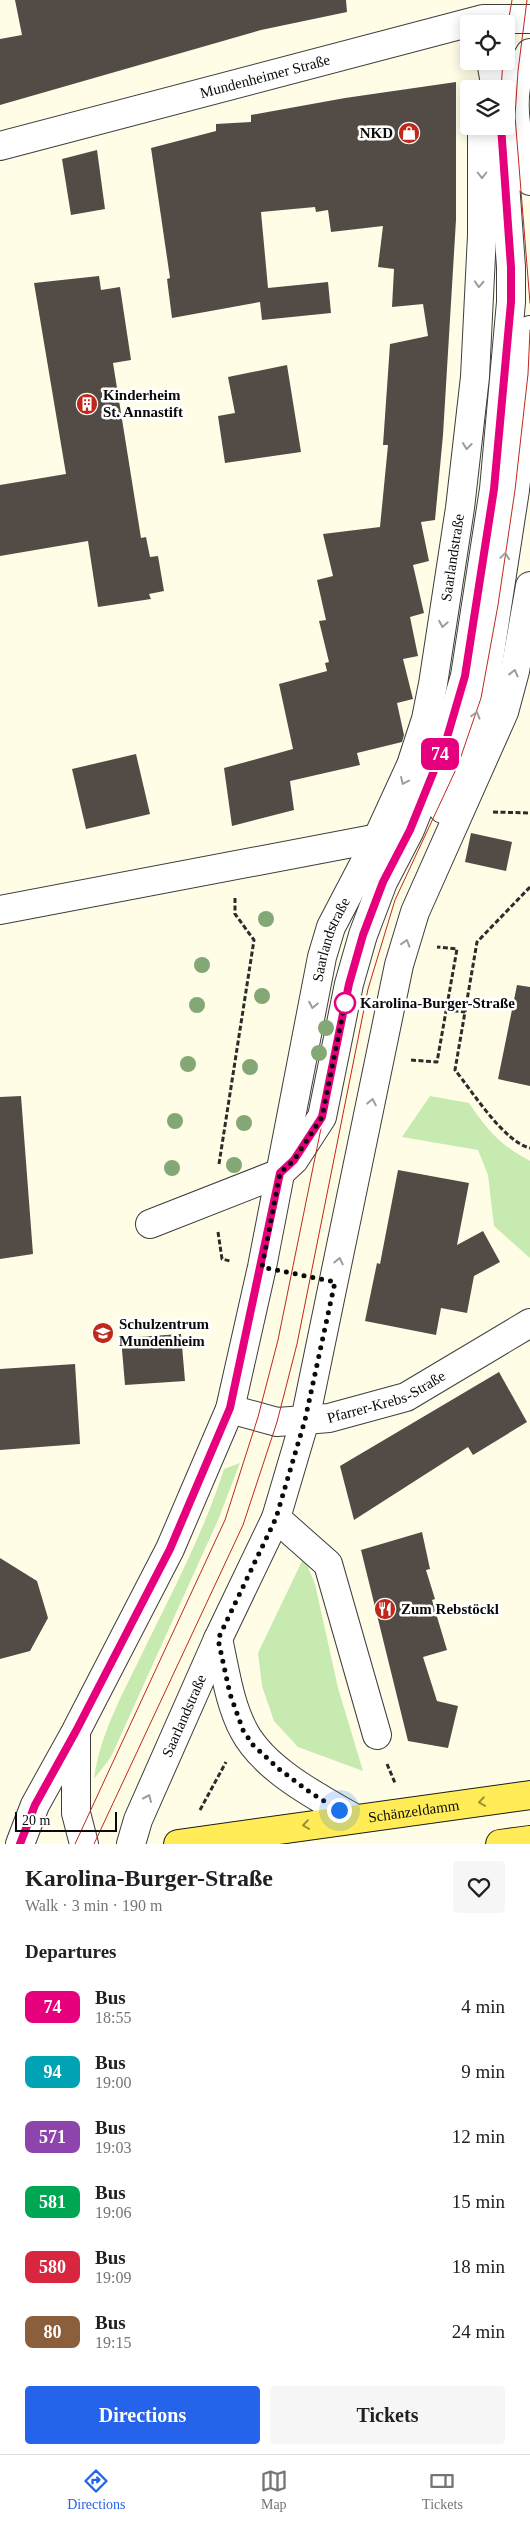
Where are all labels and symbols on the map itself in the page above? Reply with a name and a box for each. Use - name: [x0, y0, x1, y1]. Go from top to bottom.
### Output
- street label: Mundenheimer Straße: [198, 51, 332, 101]
- shop icon: NKD: [397, 121, 421, 145]
- place label: NKD: [360, 125, 393, 141]
- one-way arrow: [477, 172, 487, 179]
- one-way arrow: [474, 280, 485, 288]
- place label: Kinderheim St. Annastift: [103, 387, 183, 420]
- building icon: Kinderheim St. Annastift: [75, 392, 99, 416]
- one-way arrow: [462, 442, 473, 450]
- street label: Saarlandstraße: [438, 512, 467, 602]
- one-way arrow: [500, 551, 510, 560]
- one-way arrow: [439, 620, 449, 629]
- one-way arrow: [508, 669, 519, 678]
- one-way arrow: [470, 711, 481, 720]
- line badge: 74: [418, 738, 462, 770]
- one-way arrow: [400, 776, 410, 785]
- street label: Saarlandstraße: [309, 895, 353, 983]
- one-way arrow: [400, 939, 410, 947]
- marker: Karolina-Burger-Straße: [334, 992, 356, 1014]
- place label: Karolina-Burger-Straße: [360, 995, 515, 1011]
- one-way arrow: [308, 1001, 318, 1009]
- one-way arrow: [366, 1097, 376, 1106]
- one-way arrow: [334, 1256, 344, 1265]
- place label: Schulzentrum Mundenheim: [119, 1316, 210, 1349]
- school or university icon: Schulzentrum Mundenheim: [91, 1321, 115, 1345]
- street label: Pfarrer-Krebs-Straße: [325, 1367, 448, 1426]
- restaurant icon: Zum Rebstöckl: [373, 1597, 397, 1621]
- place label: Zum Rebstöckl: [401, 1601, 499, 1617]
- street label: Saarlandstraße: [159, 1672, 209, 1759]
- one-way arrow: [141, 1794, 152, 1803]
- one-way arrow: [477, 1796, 486, 1806]
- street label: Schänzeldamm: [367, 1797, 461, 1825]
- your location: [327, 1798, 352, 1823]
- scale bar: [15, 1809, 118, 1832]
- one-way arrow: [301, 1819, 309, 1830]

